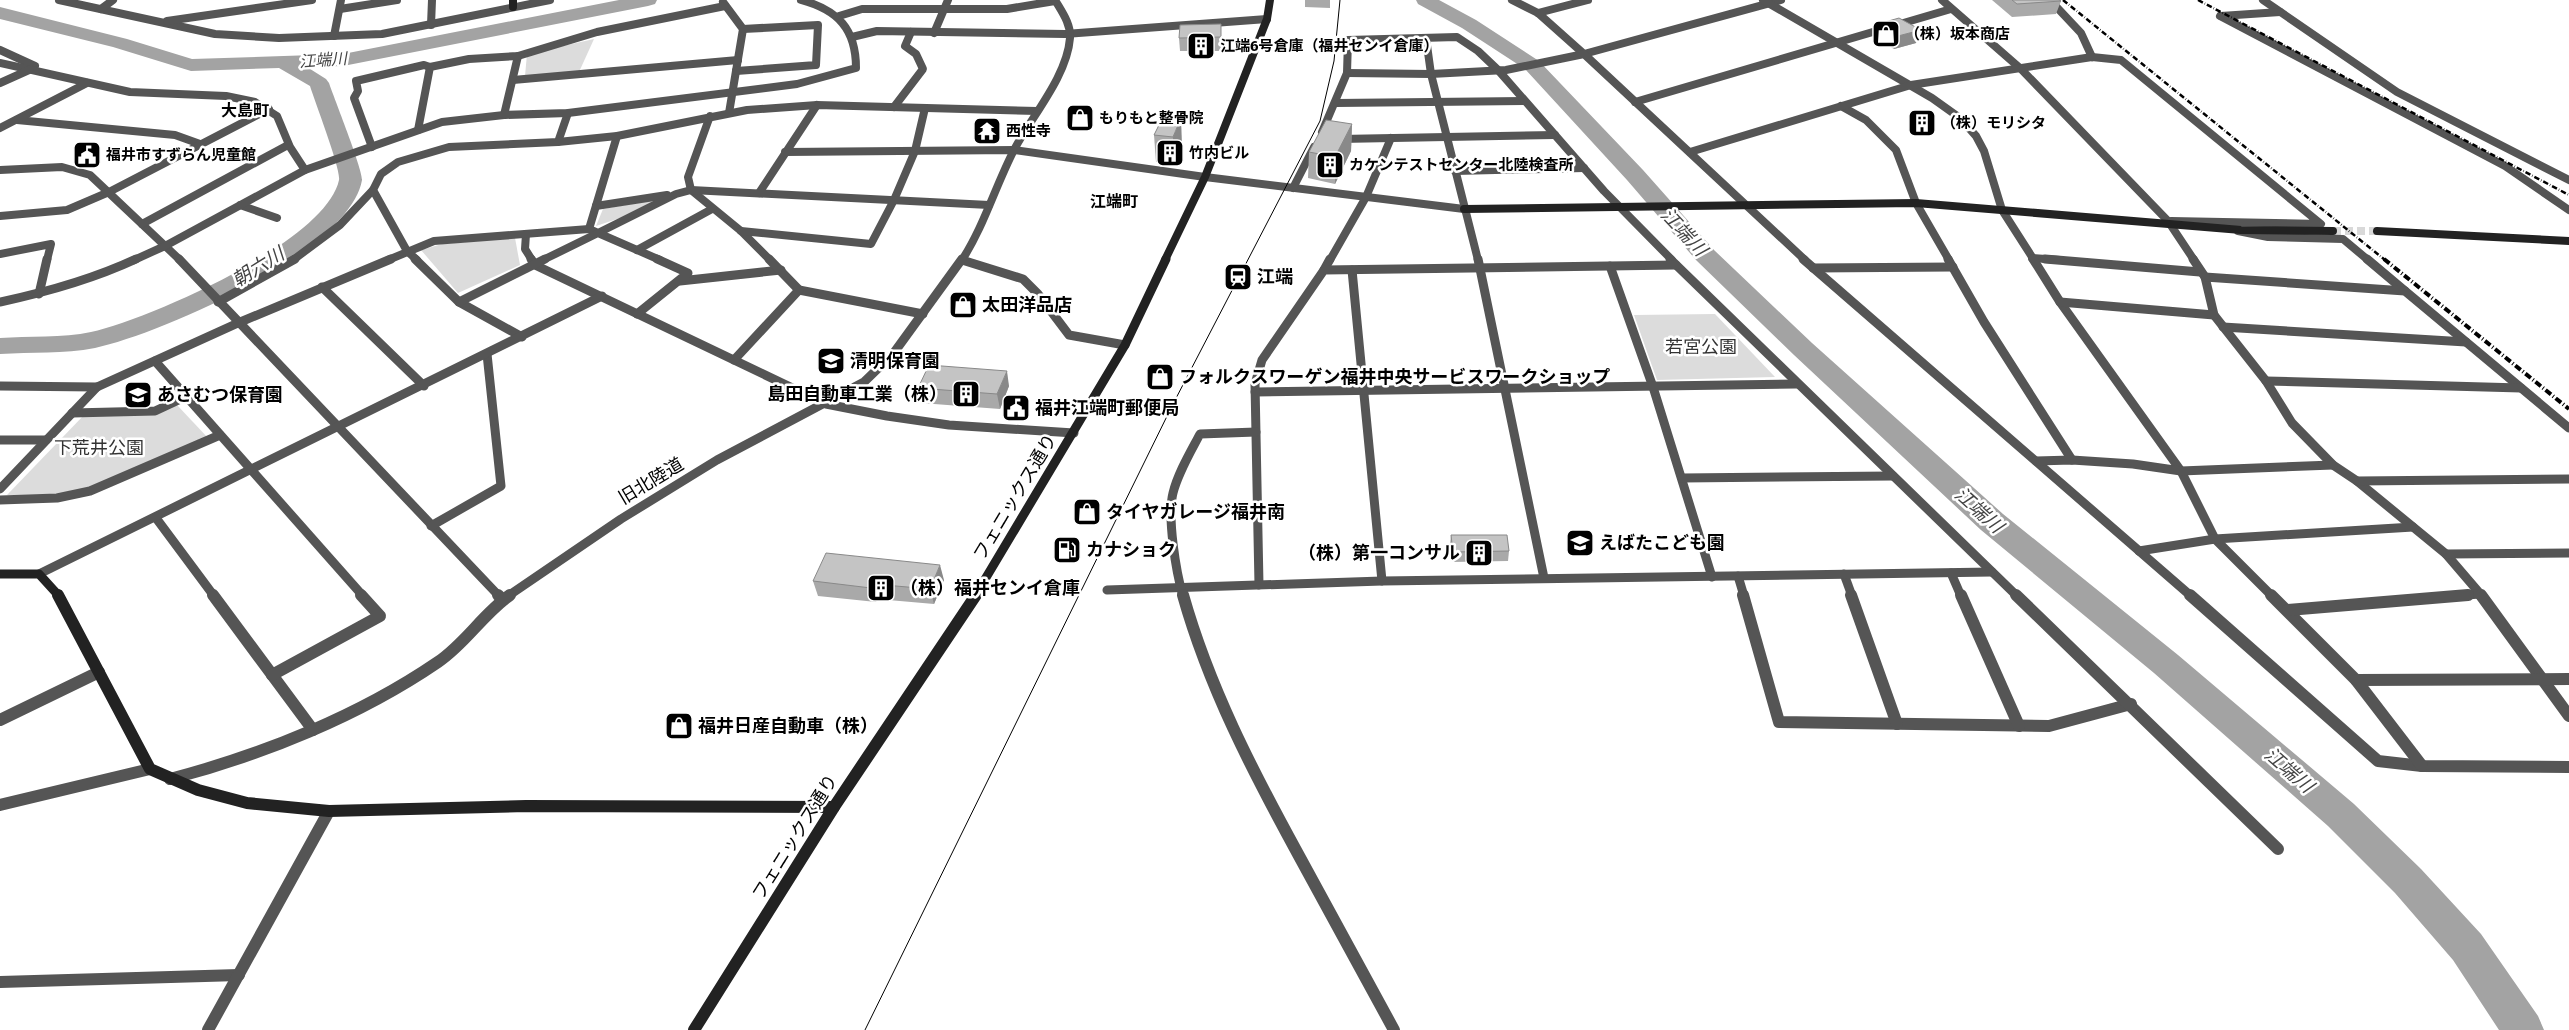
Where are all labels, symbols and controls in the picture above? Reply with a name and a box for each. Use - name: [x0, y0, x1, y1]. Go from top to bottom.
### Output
- shop icon: （株）坂本商店: [1871, 19, 1901, 49]
- place label: （株）坂本商店: [1905, 25, 2010, 43]
- building icon: 江端6号倉庫（福井センイ倉庫）: [1186, 31, 1216, 61]
- place label: 江端6号倉庫（福井センイ倉庫）: [1220, 37, 1438, 55]
- water label: 江端川: [298, 49, 350, 71]
- district label: 大島町: [221, 101, 269, 120]
- shop icon: もりもと整骨院: [1065, 103, 1095, 133]
- building icon: （株）モリシタ: [1907, 108, 1937, 138]
- place label: もりもと整骨院: [1099, 109, 1204, 127]
- place label: （株）モリシタ: [1941, 114, 2046, 132]
- temple icon: 西性寺: [972, 116, 1002, 146]
- place label: 西性寺: [1006, 122, 1051, 140]
- building icon: 竹内ビル: [1155, 138, 1185, 168]
- public building icon: 福井市すずらん児童館: [72, 140, 102, 170]
- place label: 竹内ビル: [1189, 144, 1249, 162]
- place label: 福井市すずらん児童館: [105, 146, 256, 164]
- building icon: カケンテストセンター北陸検査所: [1315, 150, 1345, 180]
- place label: カケンテストセンター北陸検査所: [1349, 156, 1574, 174]
- district label: 江端町: [1090, 192, 1138, 211]
- water label: 江端川: [1656, 203, 1713, 262]
- water label: 朝六川: [228, 241, 290, 292]
- station icon: 江端: [1223, 262, 1253, 292]
- place label: 江端: [1257, 266, 1293, 288]
- shop icon: 太田洋品店: [948, 290, 978, 320]
- place label: 太田洋品店: [982, 294, 1072, 316]
- park label: 若宮公園: [1665, 336, 1737, 358]
- school or university icon: 清明保育園: [816, 346, 846, 376]
- place label: 清明保育園: [850, 350, 940, 372]
- shop icon: フォルクスワーゲン福井中央サービスワークショップ: [1145, 362, 1175, 392]
- place label: フォルクスワーゲン福井中央サービスワークショップ: [1179, 366, 1610, 388]
- building icon: 島田自動車工業（株）: [951, 379, 981, 409]
- school or university icon: あさむつ保育園: [123, 380, 153, 410]
- place label: 島田自動車工業（株）: [767, 383, 947, 405]
- place label: あさむつ保育園: [157, 384, 283, 406]
- public building icon: 福井江端町郵便局: [1001, 393, 1031, 423]
- place label: 福井江端町郵便局: [1035, 397, 1179, 419]
- street label: フェニックス通り: [969, 430, 1061, 564]
- park label: 下荒井公園: [54, 437, 144, 459]
- street label: 旧北陸道: [614, 453, 688, 509]
- water label: 江端川: [1950, 482, 2009, 539]
- shop icon: タイヤガレージ福井南: [1072, 497, 1102, 527]
- place label: タイヤガレージ福井南: [1106, 501, 1285, 523]
- school or university icon: えばたこども園: [1565, 528, 1595, 558]
- place label: えばたこども園: [1599, 532, 1725, 554]
- fuel station icon: カナショク: [1052, 535, 1082, 565]
- building icon: （株）第一コンサル: [1464, 538, 1494, 568]
- place label: カナショク: [1086, 539, 1176, 561]
- place label: （株）第一コンサル: [1298, 542, 1460, 564]
- building icon: （株）福井センイ倉庫: [866, 573, 896, 603]
- place label: （株）福井センイ倉庫: [900, 577, 1080, 599]
- shop icon: 福井日産自動車（株）: [664, 711, 694, 741]
- place label: 福井日産自動車（株）: [698, 715, 878, 737]
- water label: 江端川: [2260, 743, 2320, 799]
- street label: フェニックス通り: [748, 770, 842, 904]

